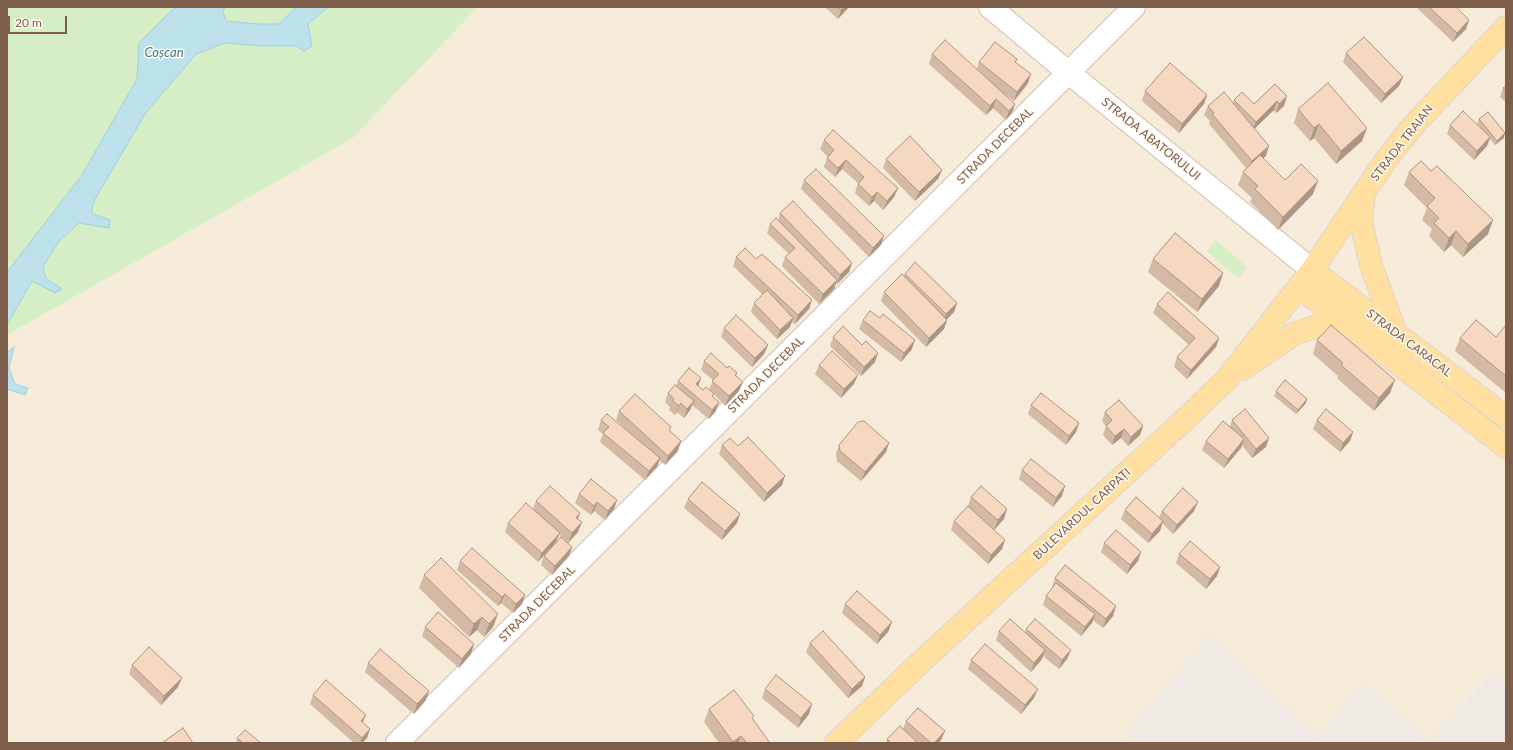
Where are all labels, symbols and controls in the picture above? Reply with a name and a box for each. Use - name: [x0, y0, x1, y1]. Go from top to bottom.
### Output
- scale bar: [10, 8, 69, 34]
- text: 20 m: [15, 15, 42, 30]
- water label: Coșcan: [144, 45, 184, 61]
- street label: STRADA ABATORULUI: [1099, 95, 1203, 183]
- street label: STRADA TRAIAN: [1368, 102, 1436, 184]
- street label: STRADA DECEBAL: [954, 105, 1036, 187]
- street label: STRADA CARACAL: [1363, 306, 1455, 380]
- street label: STRADA DECEBAL: [725, 334, 807, 416]
- street label: BULEVARDUL CARPAȚI: [1030, 465, 1134, 563]
- street label: STRADA DECEBAL: [496, 563, 578, 645]

